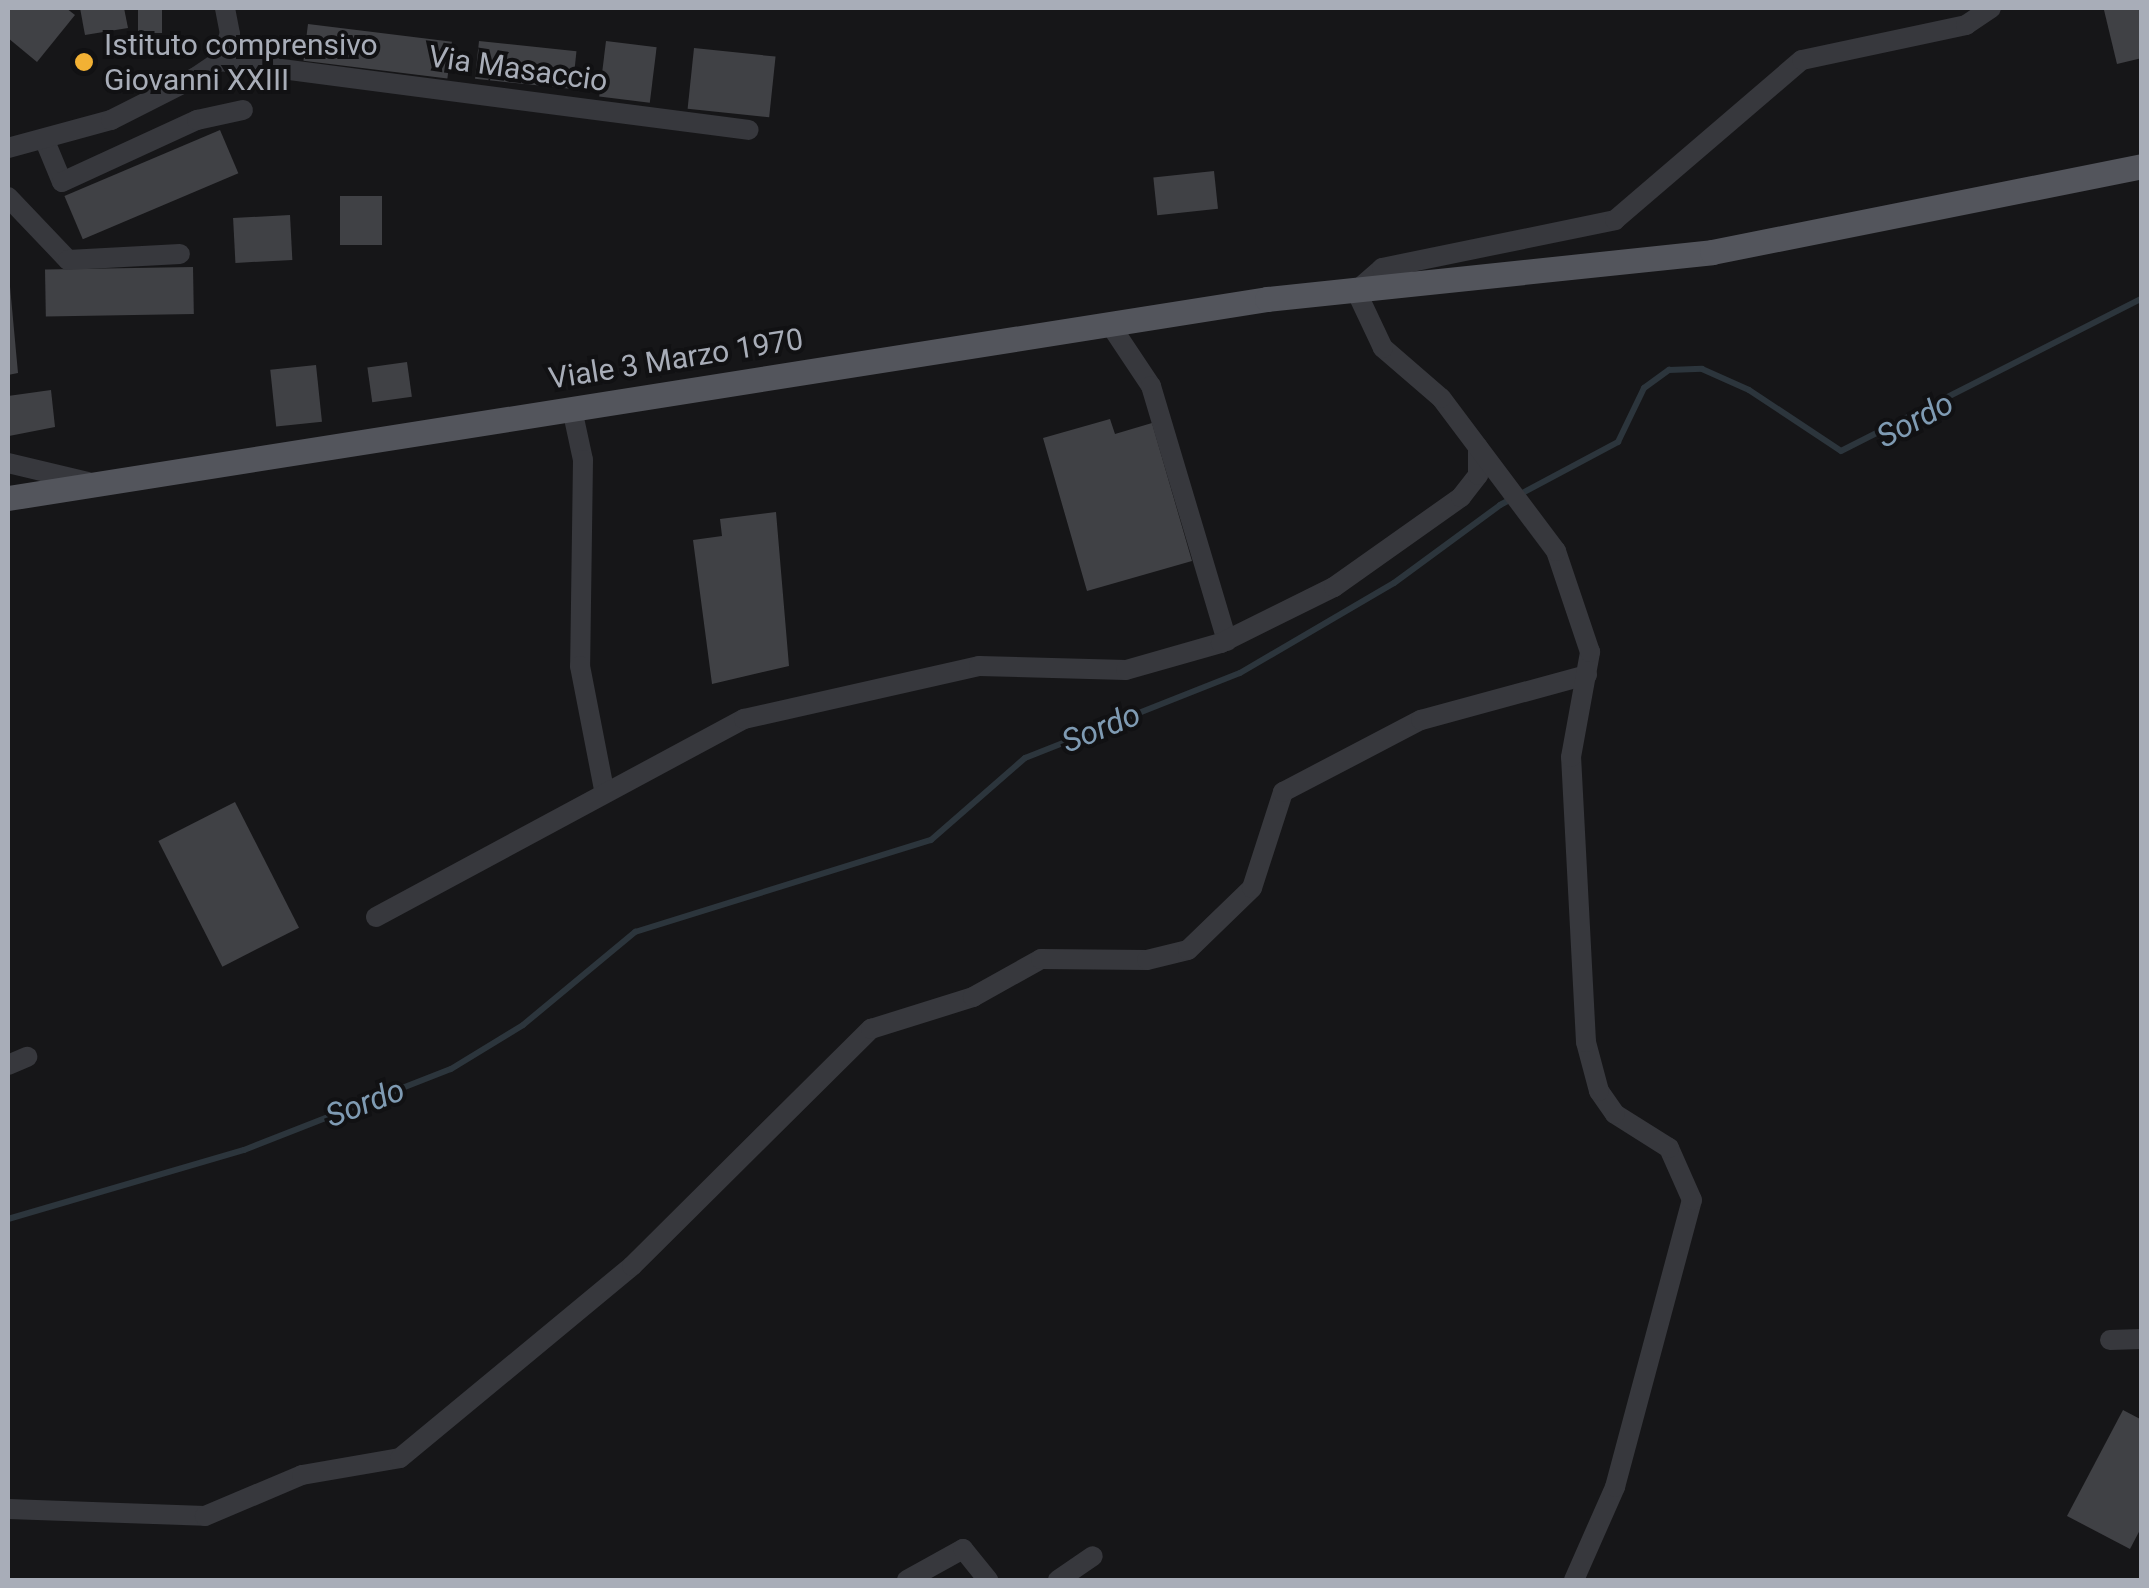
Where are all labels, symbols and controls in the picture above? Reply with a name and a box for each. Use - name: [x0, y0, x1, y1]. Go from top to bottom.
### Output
- place label: Istituto comprensivo Giovanni XXIII: [104, 27, 378, 98]
- street label: Via Masaccio: [426, 39, 610, 99]
- marker: Istituto comprensivo Giovanni XXIII: [73, 51, 95, 73]
- street label: Viale 3 Marzo 1970: [546, 321, 806, 397]
- water label: Sordo: [1870, 384, 1960, 456]
- water label: Sordo: [1056, 695, 1146, 761]
- water label: Sordo: [320, 1070, 410, 1136]

